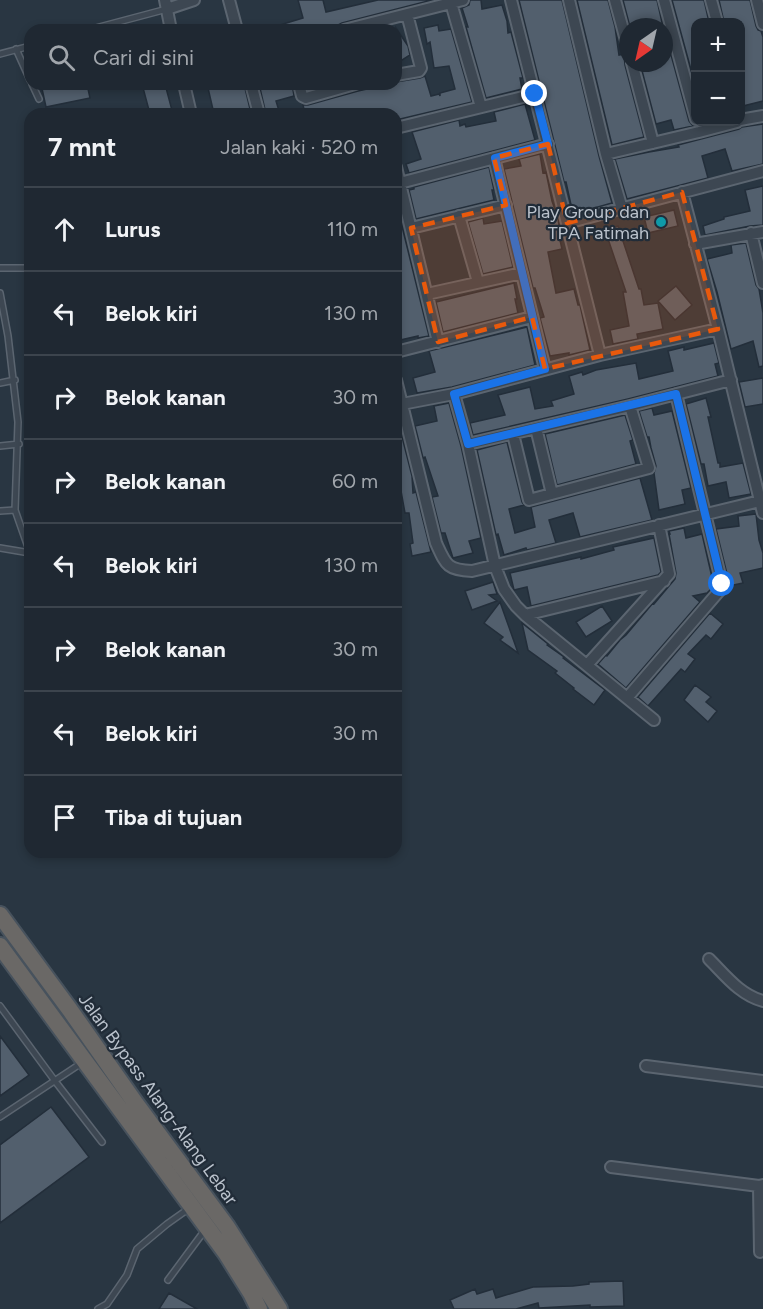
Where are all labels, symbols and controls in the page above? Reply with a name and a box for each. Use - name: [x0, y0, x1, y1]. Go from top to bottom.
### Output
- north arrow: [619, 18, 673, 72]
- map controls: [691, 18, 745, 126]
- button: +: [691, 18, 745, 72]
- search box: [24, 24, 402, 90]
- icon: search: [45, 41, 78, 74]
- text: Cari di sini: [93, 44, 194, 71]
- button: −: [691, 72, 745, 126]
- route end: [521, 80, 547, 106]
- text: 7 mnt: [48, 131, 117, 163]
- text: Jalan kaki · 520 m: [220, 135, 378, 159]
- place label: Play Group dan TPA Fatimah: [527, 201, 649, 244]
- icon: ahead: [48, 213, 81, 246]
- marker: Play Group dan TPA Fatimah: [654, 215, 668, 229]
- text: Lurus: [105, 216, 160, 243]
- text: 110 m: [327, 217, 378, 241]
- icon: left: [48, 297, 81, 330]
- text: Belok kiri: [105, 300, 198, 327]
- text: 130 m: [324, 301, 378, 325]
- icon: right: [48, 381, 81, 414]
- text: Belok kanan: [105, 384, 226, 411]
- text: 30 m: [332, 385, 378, 409]
- icon: right: [48, 465, 81, 498]
- text: Belok kanan: [105, 468, 226, 495]
- text: 60 m: [332, 469, 378, 493]
- icon: left: [48, 549, 81, 582]
- text: Belok kiri: [105, 552, 198, 579]
- text: 130 m: [324, 553, 378, 577]
- route start: [708, 570, 734, 596]
- icon: right: [48, 633, 81, 666]
- text: Belok kanan: [105, 636, 226, 663]
- text: 30 m: [332, 637, 378, 661]
- icon: left: [48, 717, 81, 750]
- text: Belok kiri: [105, 720, 198, 747]
- text: 30 m: [332, 721, 378, 745]
- icon: arrive: [48, 801, 81, 834]
- text: Tiba di tujuan: [105, 804, 242, 831]
- street label: Jalan Bypass Alang-Alang Lebar: [74, 989, 242, 1209]

